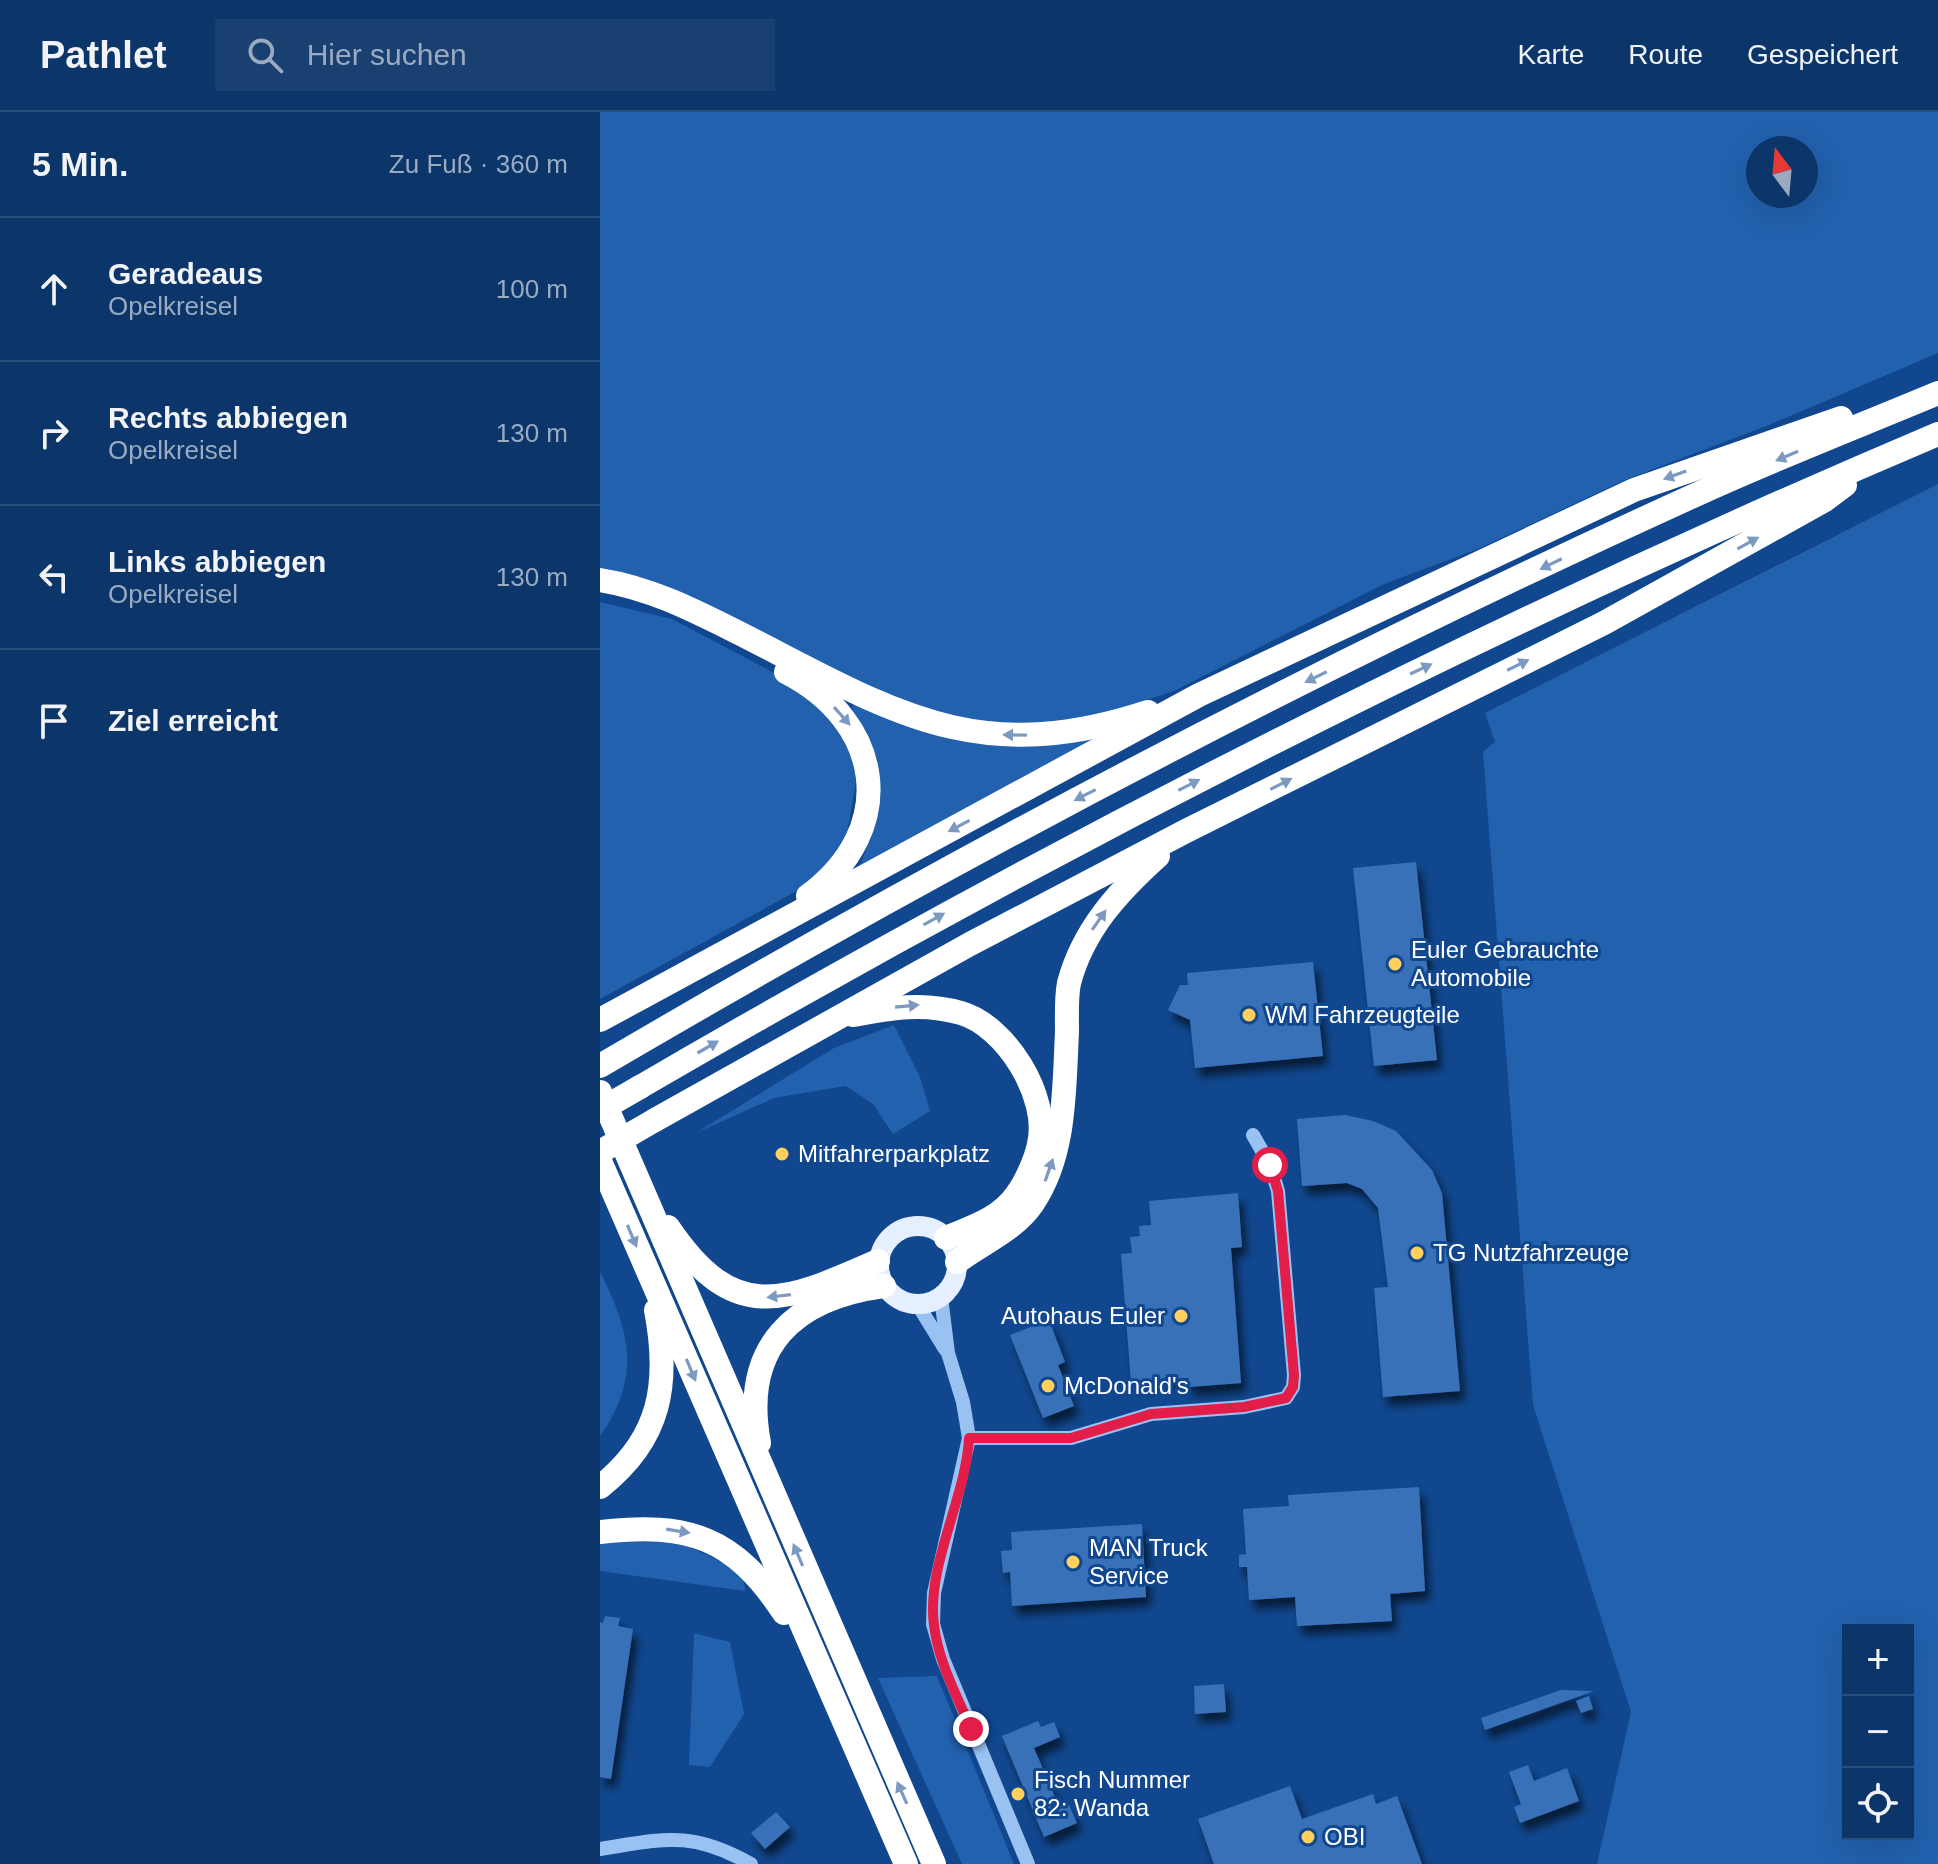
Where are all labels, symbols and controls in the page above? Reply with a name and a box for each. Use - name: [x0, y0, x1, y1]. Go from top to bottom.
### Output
- search box: [215, 19, 775, 91]
- icon: search: [243, 33, 287, 77]
- text: Pathlet: [40, 34, 167, 76]
- text: Hier suchen: [307, 38, 467, 71]
- text: Karte: [1517, 39, 1584, 70]
- text: Route: [1628, 39, 1703, 70]
- text: Gespeichert: [1747, 39, 1898, 70]
- north arrow: [1746, 136, 1818, 208]
- text: 5 Min.: [32, 145, 128, 183]
- text: Zu Fuß · 360 m: [389, 149, 568, 179]
- text: Geradeaus: [108, 257, 263, 290]
- icon: ahead: [32, 267, 76, 311]
- text: 100 m: [496, 274, 568, 304]
- text: Opelkreisel: [108, 291, 238, 321]
- text: Rechts abbiegen: [108, 401, 348, 434]
- icon: right: [32, 411, 76, 455]
- text: 130 m: [496, 418, 568, 448]
- text: Opelkreisel: [108, 435, 238, 465]
- one-way arrow: [1775, 450, 1799, 463]
- one-way arrow: [1663, 470, 1687, 482]
- one-way arrow: [1736, 536, 1759, 550]
- text: Links abbiegen: [108, 545, 326, 578]
- icon: left: [32, 555, 76, 599]
- one-way arrow: [1539, 557, 1562, 571]
- text: 130 m: [496, 562, 568, 592]
- text: Opelkreisel: [108, 579, 238, 609]
- one-way arrow: [1507, 659, 1530, 672]
- one-way arrow: [1410, 662, 1433, 676]
- one-way arrow: [1305, 670, 1328, 683]
- icon: arrive: [32, 699, 76, 743]
- text: Ziel erreicht: [108, 704, 278, 737]
- one-way arrow: [833, 705, 850, 725]
- one-way arrow: [1002, 729, 1027, 741]
- one-way arrow: [1270, 777, 1293, 790]
- one-way arrow: [1177, 779, 1200, 792]
- one-way arrow: [1073, 788, 1096, 801]
- one-way arrow: [947, 819, 970, 832]
- one-way arrow: [1091, 909, 1106, 930]
- one-way arrow: [922, 912, 945, 926]
- place label: Euler Gebrauchte Automobile: [1411, 936, 1599, 991]
- marker: Euler Gebrauchte Automobile: [1386, 955, 1404, 973]
- one-way arrow: [895, 999, 920, 1012]
- place label: WM Fahrzeugteile: [1265, 1001, 1460, 1028]
- marker: WM Fahrzeugteile: [1240, 1006, 1258, 1024]
- one-way arrow: [697, 1040, 719, 1054]
- place label: Mitfahrerparkplatz: [798, 1140, 990, 1167]
- marker: Mitfahrerparkplatz: [773, 1145, 791, 1163]
- route start: [1252, 1147, 1288, 1183]
- one-way arrow: [1043, 1158, 1055, 1182]
- one-way arrow: [626, 1224, 639, 1247]
- place label: TG Nutzfahrzeuge: [1433, 1239, 1629, 1266]
- marker: TG Nutzfahrzeuge: [1408, 1244, 1426, 1262]
- one-way arrow: [766, 1289, 791, 1302]
- place label: Autohaus Euler: [1001, 1302, 1165, 1329]
- marker: Autohaus Euler: [1172, 1307, 1190, 1325]
- one-way arrow: [684, 1358, 697, 1382]
- place label: McDonald's: [1064, 1372, 1189, 1399]
- marker: McDonald's: [1039, 1377, 1057, 1395]
- one-way arrow: [665, 1525, 690, 1538]
- place label: MAN Truck Service: [1089, 1534, 1209, 1589]
- one-way arrow: [792, 1543, 805, 1567]
- marker: MAN Truck Service: [1064, 1553, 1082, 1571]
- map controls: [1842, 1624, 1914, 1840]
- button: +: [1842, 1624, 1914, 1696]
- button: −: [1842, 1696, 1914, 1768]
- route end: [953, 1711, 989, 1747]
- place label: Fisch Nummer 82: Wanda: [1034, 1766, 1190, 1821]
- button: locate: [1842, 1768, 1914, 1840]
- one-way arrow: [896, 1781, 909, 1805]
- marker: Fisch Nummer 82: Wanda: [1009, 1785, 1027, 1803]
- place label: OBI: [1324, 1823, 1365, 1850]
- marker: OBI: [1299, 1828, 1317, 1846]

